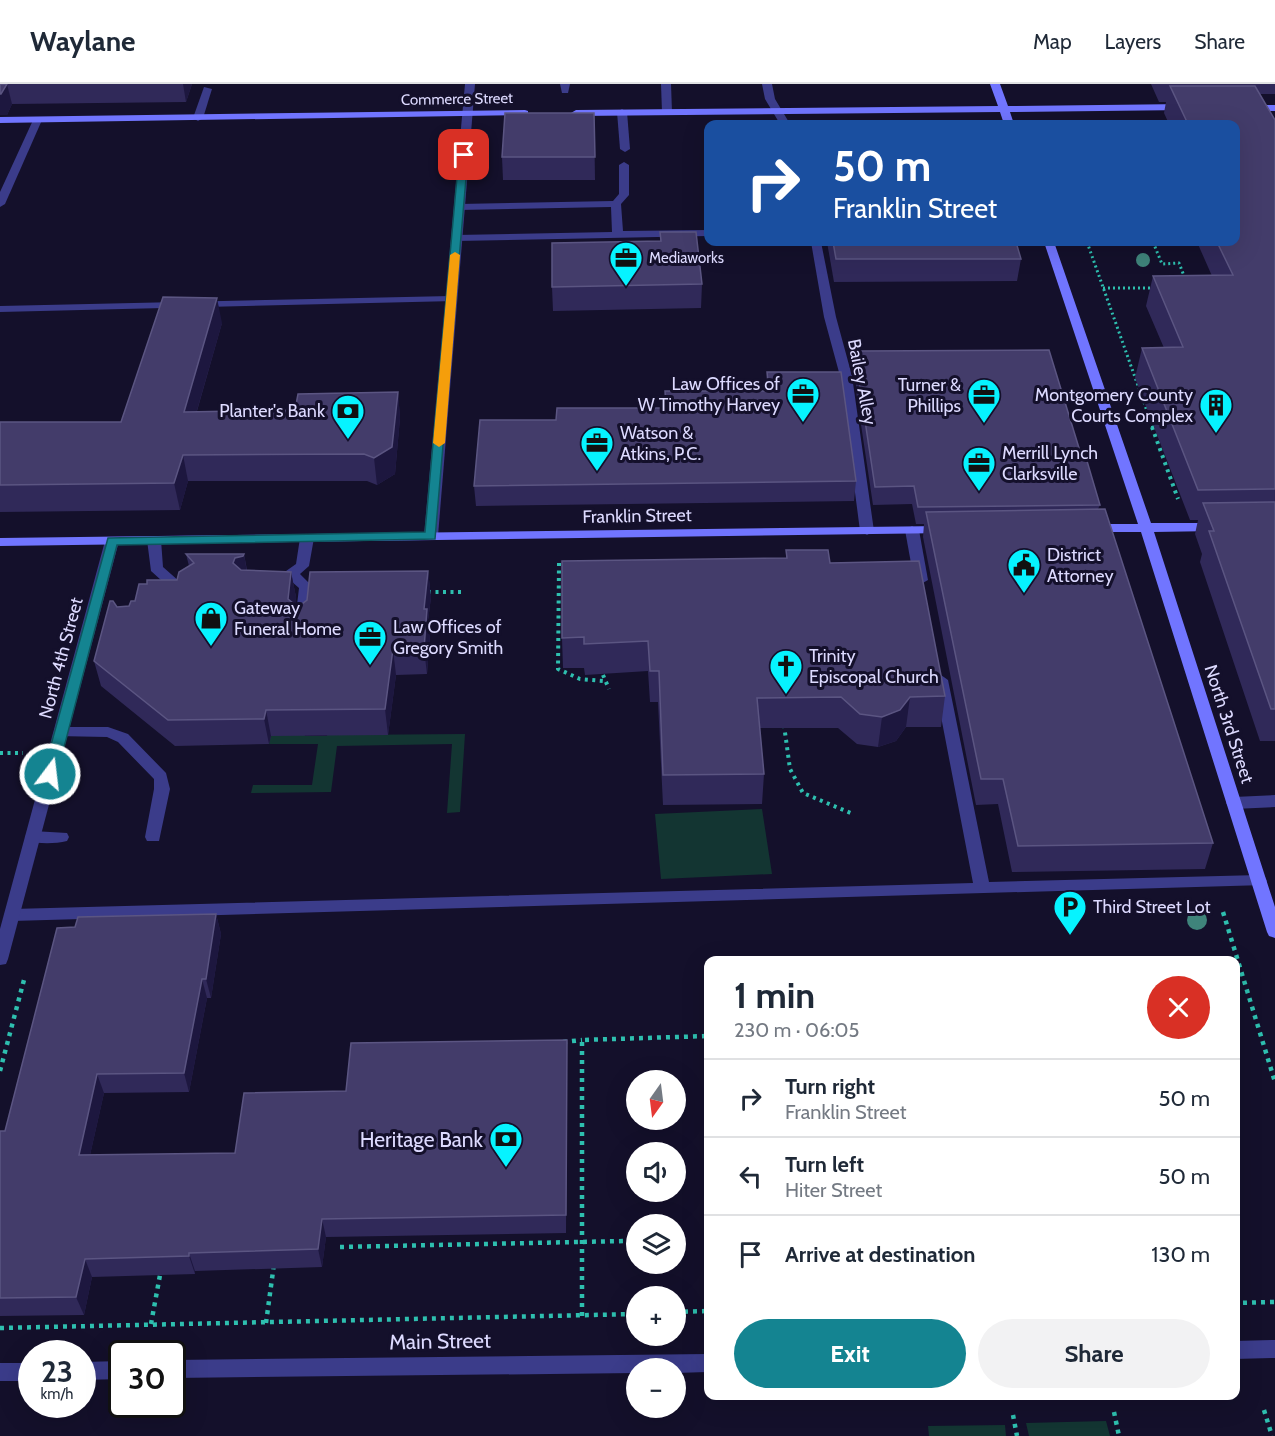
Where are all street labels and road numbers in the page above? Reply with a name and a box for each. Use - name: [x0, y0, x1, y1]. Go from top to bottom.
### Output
- street label: Commerce Street: [401, 89, 513, 109]
- street label: Bailey Alley: [843, 337, 881, 427]
- street label: Franklin Street: [582, 504, 692, 528]
- street label: North 4th Street: [34, 595, 88, 721]
- street label: North 3rd Street: [1199, 662, 1259, 786]
- street label: Main Street: [389, 1328, 491, 1354]

